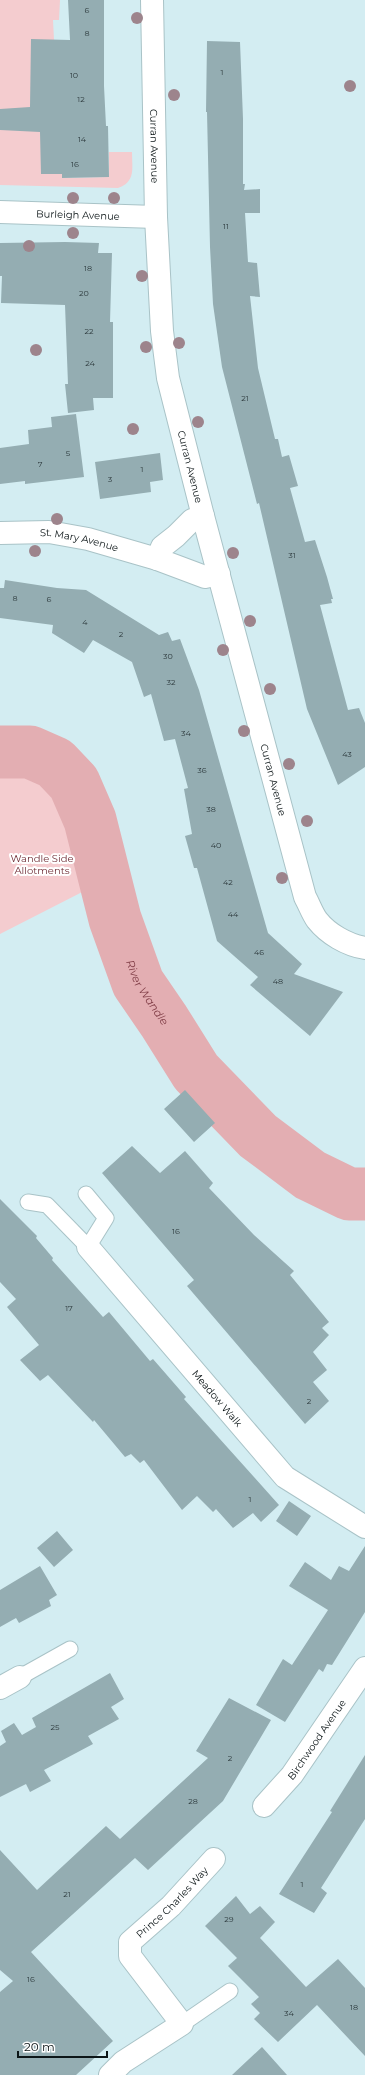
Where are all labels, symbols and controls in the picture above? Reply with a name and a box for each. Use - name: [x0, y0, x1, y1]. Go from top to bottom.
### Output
- house number: 6: [85, 5, 90, 15]
- house number: 8: [84, 28, 90, 38]
- house number: 1: [221, 67, 223, 77]
- house number: 10: [70, 70, 78, 80]
- house number: 12: [77, 94, 85, 104]
- street label: Curran Avenue: [148, 109, 162, 183]
- house number: 14: [78, 134, 87, 144]
- house number: 16: [71, 159, 79, 169]
- street label: Burleigh Avenue: [36, 207, 120, 222]
- house number: 11: [223, 221, 229, 231]
- house number: 18: [84, 263, 92, 273]
- house number: 20: [79, 288, 89, 298]
- house number: 22: [84, 326, 94, 336]
- house number: 24: [85, 358, 96, 368]
- house number: 21: [241, 393, 249, 403]
- street label: Curran Avenue: [175, 429, 206, 504]
- house number: 5: [66, 448, 71, 458]
- house number: 7: [38, 459, 43, 469]
- house number: 1: [141, 464, 143, 474]
- house number: 3: [108, 474, 113, 484]
- street label: St. Mary Avenue: [40, 525, 120, 554]
- house number: 31: [288, 550, 296, 560]
- house number: 8: [12, 593, 18, 603]
- house number: 6: [47, 594, 52, 604]
- house number: 4: [82, 617, 88, 627]
- house number: 2: [119, 629, 124, 639]
- house number: 30: [163, 651, 173, 661]
- house number: 32: [166, 677, 176, 687]
- house number: 34: [181, 728, 192, 738]
- street label: Curran Avenue: [258, 742, 290, 817]
- house number: 43: [342, 749, 352, 759]
- house number: 36: [197, 765, 207, 775]
- house number: 38: [206, 804, 216, 814]
- house number: 40: [211, 840, 221, 850]
- park label: Wandle Side Allotments: [10, 852, 74, 877]
- house number: 42: [223, 877, 233, 887]
- house number: 44: [228, 909, 239, 919]
- house number: 46: [254, 947, 264, 957]
- water label: River Wandle: [123, 958, 172, 1028]
- house number: 48: [273, 976, 283, 986]
- house number: 16: [172, 1226, 180, 1236]
- house number: 17: [65, 1303, 73, 1313]
- street label: Meadow Walk: [189, 1367, 245, 1429]
- house number: 2: [307, 1396, 312, 1406]
- house number: 1: [249, 1494, 251, 1504]
- street label: Birchwood Avenue: [284, 1696, 348, 1782]
- house number: 25: [50, 1722, 60, 1732]
- house number: 2: [228, 1753, 233, 1763]
- house number: 28: [188, 1796, 198, 1806]
- street label: Prince Charles Way: [133, 1863, 211, 1940]
- house number: 1: [301, 1879, 303, 1889]
- house number: 21: [63, 1889, 71, 1899]
- house number: 29: [224, 1914, 234, 1924]
- house number: 16: [27, 1974, 35, 1984]
- house number: 18: [350, 2002, 358, 2012]
- house number: 34: [284, 2008, 295, 2018]
- scale bar: [18, 2033, 107, 2059]
- text: 20 m: [24, 2039, 55, 2054]

